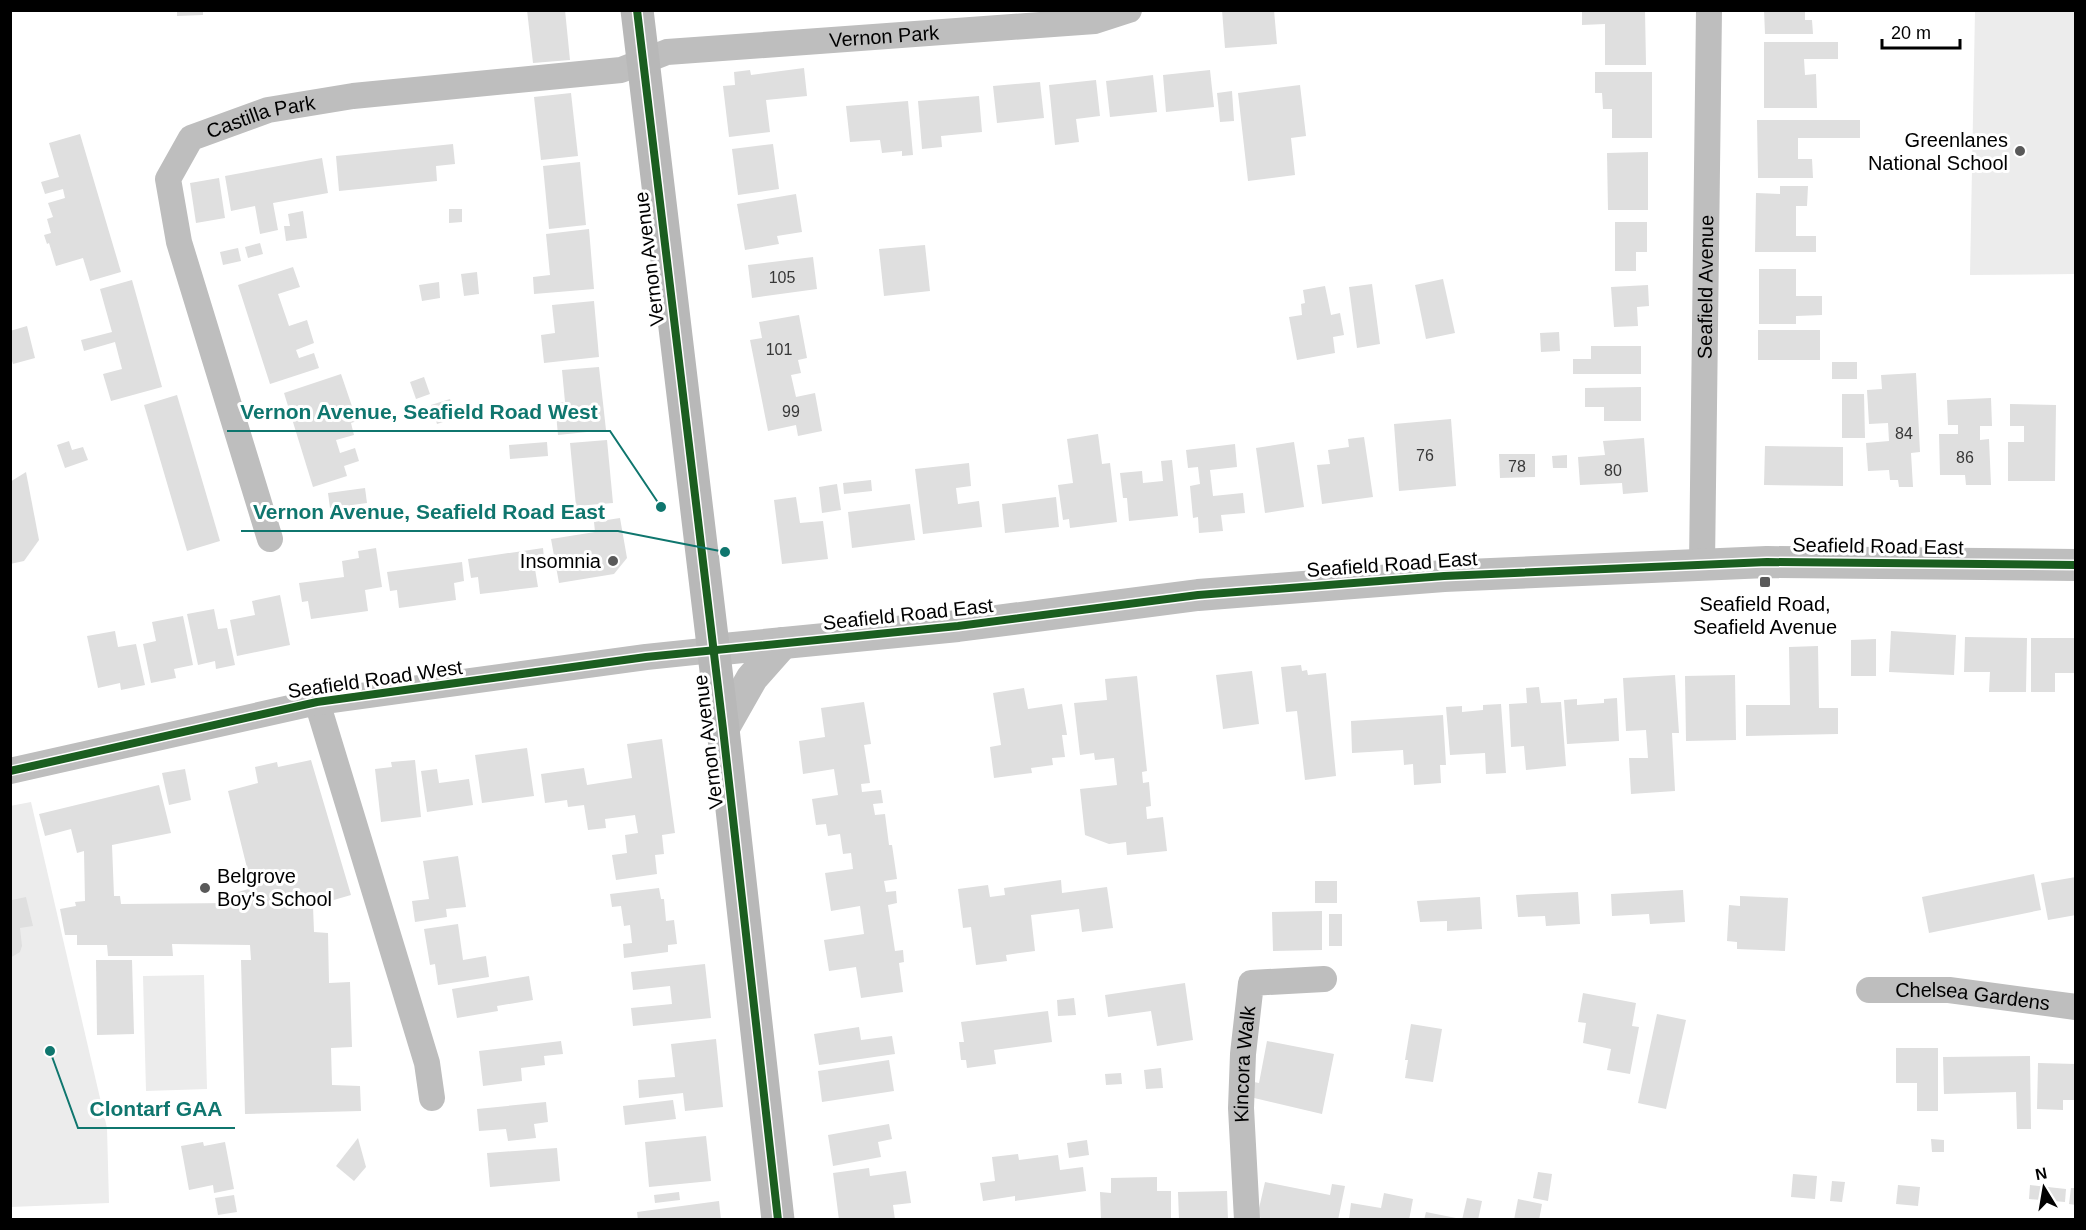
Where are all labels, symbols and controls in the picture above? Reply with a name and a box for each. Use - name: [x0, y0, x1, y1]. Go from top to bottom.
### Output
- scale bar: [1882, 12, 1960, 50]
- street label: Vernon Park: [828, 21, 941, 51]
- text: 20 m: [1891, 23, 1931, 43]
- street label: Castilla Park: [203, 91, 318, 142]
- place label: Greenlanes National School: [1868, 129, 2008, 174]
- marker: Greenlanes National School: [2013, 144, 2027, 158]
- street label: Vernon Avenue: [630, 191, 668, 327]
- street label: Seafield Avenue: [1694, 215, 1717, 359]
- house number: 105: [769, 269, 795, 286]
- house number: 101: [766, 341, 792, 358]
- callout: Vernon Avenue, Seafield Road West: [227, 392, 610, 431]
- text: Vernon Avenue, Seafield Road West: [240, 400, 598, 423]
- house number: 99: [782, 403, 800, 420]
- house number: 84: [1895, 425, 1913, 442]
- house number: 76: [1416, 447, 1434, 464]
- house number: 86: [1956, 449, 1974, 466]
- house number: 78: [1508, 458, 1526, 475]
- house number: 80: [1604, 462, 1622, 479]
- callout: Vernon Avenue, Seafield Road East: [241, 492, 618, 531]
- text: Vernon Avenue, Seafield Road East: [253, 500, 605, 523]
- street label: Seafield Road East: [1792, 534, 1964, 559]
- street label: Seafield Road East: [1306, 547, 1479, 581]
- place label: Insomnia: [520, 550, 602, 572]
- marker: Insomnia: [606, 554, 620, 568]
- marker: Seafield Road, Seafield Avenue: [1758, 575, 1772, 589]
- place label: Seafield Road, Seafield Avenue: [1693, 593, 1837, 638]
- street label: Seafield Road East: [822, 594, 995, 634]
- street label: Seafield Road West: [286, 656, 464, 702]
- street label: Vernon Avenue: [689, 674, 727, 810]
- place label: Belgrove Boy's School: [217, 865, 332, 910]
- marker: Belgrove Boy's School: [198, 881, 212, 895]
- street label: Chelsea Gardens: [1895, 979, 2051, 1014]
- street label: Kincora Walk: [1230, 1004, 1259, 1123]
- callout: Clontarf GAA: [78, 1089, 235, 1128]
- text: Clontarf GAA: [90, 1097, 223, 1120]
- north arrow: [2014, 1158, 2074, 1218]
- text: N: [2034, 1164, 2049, 1183]

